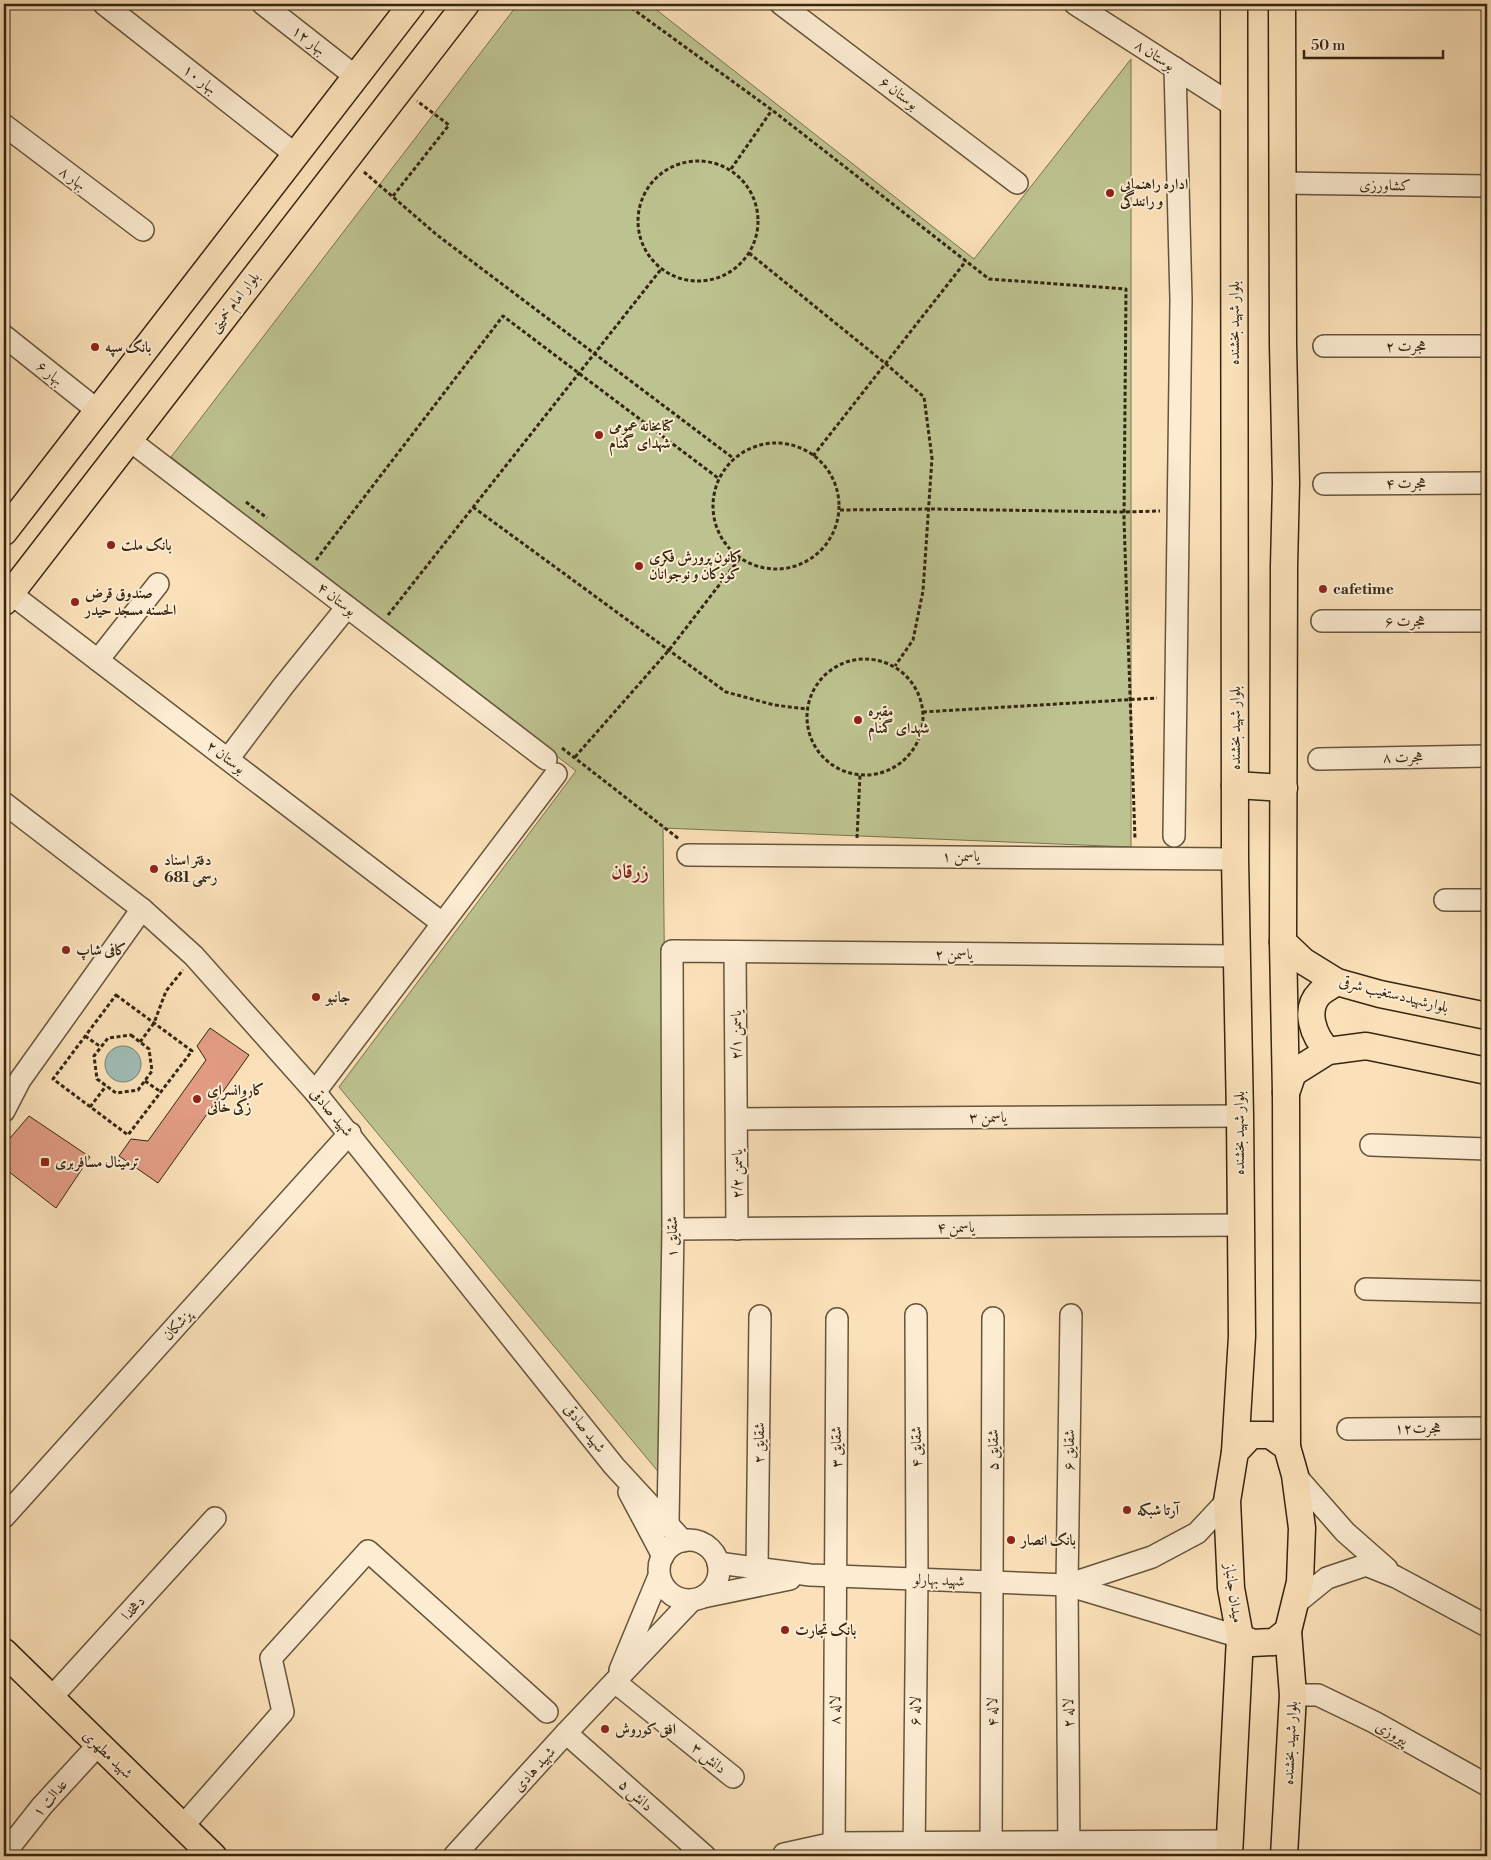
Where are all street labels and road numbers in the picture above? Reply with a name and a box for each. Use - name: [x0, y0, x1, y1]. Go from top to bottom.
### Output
- street label: بهار ۱۲: [288, 21, 330, 60]
- street label: بوستان ۸: [1131, 35, 1179, 75]
- street label: بهار ۱۰: [179, 60, 221, 99]
- street label: بوستان ۶: [875, 73, 922, 114]
- street label: بهار ۸: [55, 162, 90, 195]
- street label: کشاورزی: [1359, 176, 1411, 195]
- street label: بلوار امام خمینی: [205, 268, 266, 338]
- street label: بلوار شهید بخشنده: [1225, 281, 1244, 365]
- street label: هجرت ۲: [1386, 337, 1426, 356]
- street label: بهار ۶: [32, 357, 67, 390]
- street label: هجرت ۴: [1386, 474, 1426, 493]
- street label: بوستان ۴: [313, 578, 360, 621]
- street label: هجرت ۶: [1385, 612, 1425, 631]
- street label: بلوار شهید بخشنده: [1226, 686, 1245, 770]
- street label: بوستان ۲: [202, 737, 249, 778]
- street label: هجرت ۸: [1383, 748, 1423, 767]
- street label: یاسمن ۱: [942, 847, 981, 866]
- street label: یاسمن ۲: [935, 945, 974, 964]
- street label: بلوارشهیددستغیب شرقی: [1337, 972, 1451, 1017]
- street label: یاسمن ۲/۱: [727, 1009, 746, 1060]
- street label: شهید صادقی: [306, 1084, 357, 1140]
- street label: بلوار شهید بخشنده: [1230, 1091, 1249, 1175]
- street label: یاسمن ۳: [969, 1108, 1008, 1127]
- street label: یاسمن ۲/۲: [728, 1148, 747, 1199]
- street label: شقایق ۱: [663, 1216, 682, 1258]
- street label: یاسمن ۴: [937, 1218, 976, 1237]
- street label: پزشکان: [159, 1305, 197, 1345]
- street label: شهید صادقی: [560, 1400, 610, 1457]
- street label: هجرت۱۲: [1395, 1419, 1441, 1438]
- street label: شقایق ۲: [750, 1422, 769, 1464]
- street label: شقایق ۳: [827, 1426, 846, 1468]
- street label: شقایق ۴: [907, 1426, 926, 1468]
- street label: شقایق ۵: [984, 1429, 1003, 1471]
- street label: شقایق ۶: [1060, 1429, 1079, 1471]
- street label: میدان جانباز: [1220, 1560, 1247, 1624]
- street label: شهید بهارلو: [911, 1570, 965, 1591]
- street label: دهخدا: [117, 1592, 149, 1625]
- street label: لاله ۸: [826, 1695, 845, 1725]
- street label: لاله ۶: [906, 1696, 925, 1726]
- street label: لاله ۴: [983, 1697, 1002, 1727]
- street label: لاله ۲: [1059, 1698, 1078, 1728]
- street label: بلوار شهید بخشنده: [1279, 1700, 1302, 1785]
- street label: پیروزی: [1372, 1717, 1412, 1752]
- street label: شهید مطهری: [79, 1726, 137, 1783]
- street label: دانش ۳: [687, 1739, 730, 1778]
- street label: شهید هادی: [509, 1743, 560, 1796]
- street label: عدالت ۱: [29, 1775, 72, 1821]
- street label: دانش ۵: [615, 1775, 657, 1816]

